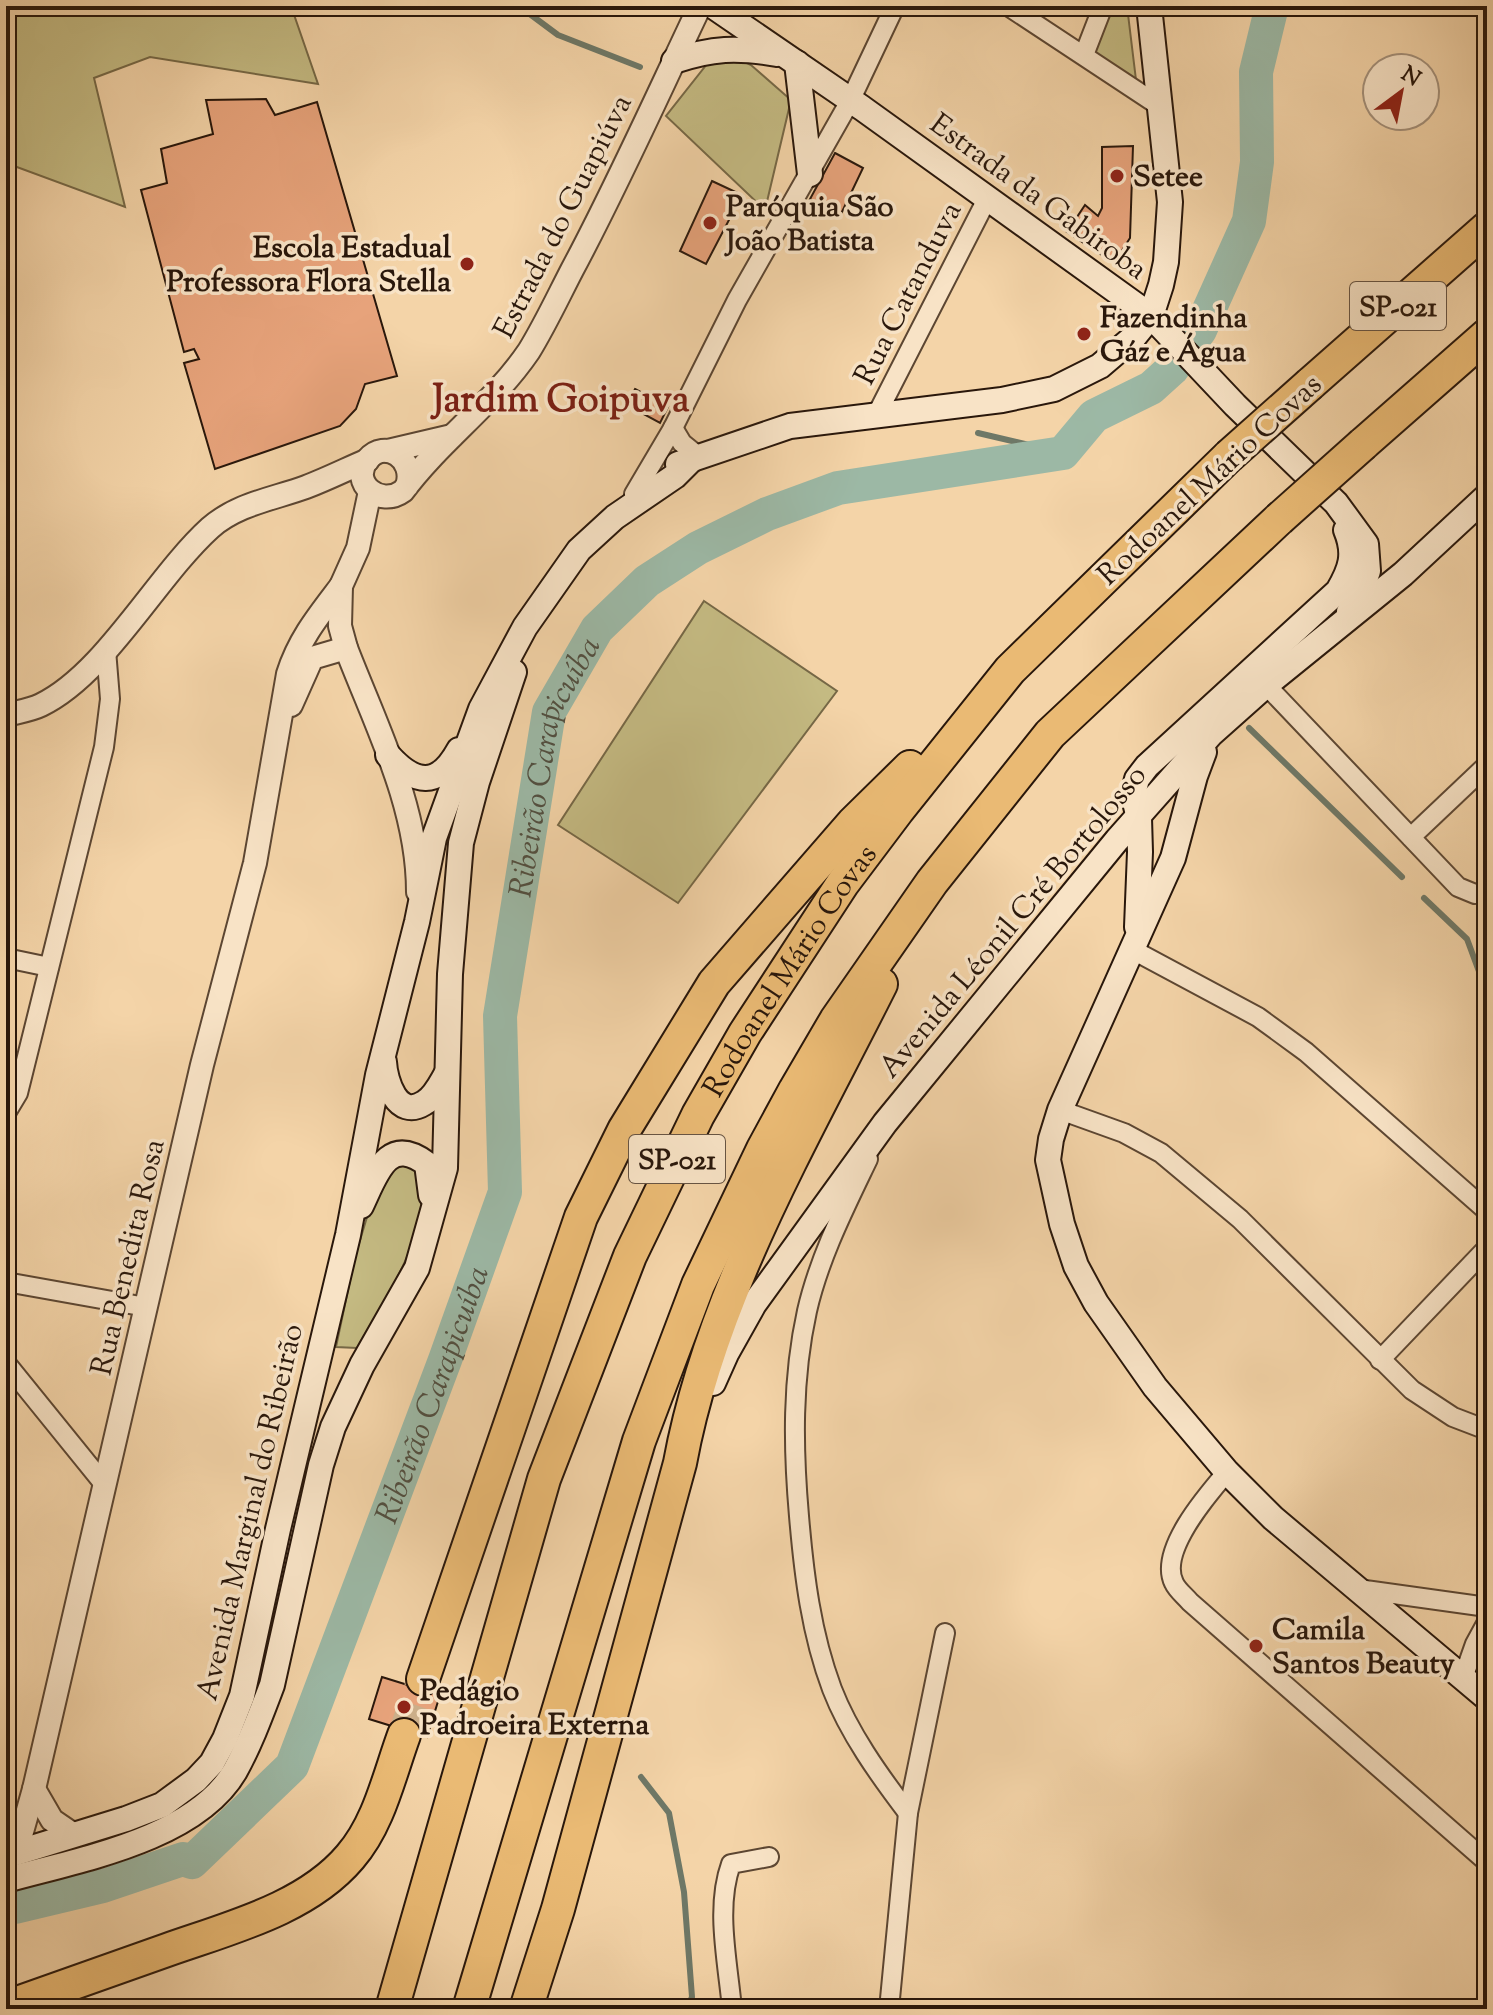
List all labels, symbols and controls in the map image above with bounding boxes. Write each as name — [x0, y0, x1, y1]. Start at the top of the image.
north arrow — [1361, 52, 1441, 132]
text: N — [1394, 59, 1426, 96]
street label: Estrada do Guapiúva — [484, 88, 644, 347]
street label: Estrada da Gabiroba — [920, 104, 1155, 292]
place label: Setee — [1133, 157, 1203, 200]
marker: Setee — [1108, 167, 1126, 185]
place label: Paróquia São João Batista — [724, 187, 894, 264]
street label: Rua Catanduva — [845, 195, 974, 393]
marker: Paróquia São João Batista — [701, 214, 719, 232]
place label: Escola Estadual Professora Flora Stella — [167, 228, 452, 305]
marker: Escola Estadual Professora Flora Stella — [458, 255, 476, 273]
road number: SP-021 — [1350, 282, 1446, 330]
place label: Fazendinha Gáz e Água — [1100, 298, 1248, 375]
marker: Fazendinha Gáz e Água — [1075, 325, 1093, 343]
street label: Rodoanel Mário Covas — [1089, 365, 1333, 597]
district label: Jardim Goipuva — [430, 375, 690, 429]
water label: Ribeirão Carapicuíba — [499, 629, 614, 901]
street label: Avenida Léonil Cré Bortolosso — [870, 757, 1158, 1089]
street label: Rodoanel Mário Covas — [694, 836, 889, 1106]
street label: Rua Benedita Rosa — [81, 1135, 178, 1380]
road number: SP-021 — [629, 1135, 725, 1183]
water label: Ribeirão Carapicuíba — [365, 1260, 503, 1531]
street label: Avenida Marginal do Ribeirão — [187, 1320, 316, 1705]
place label: Camila Santos Beauty — [1272, 1610, 1455, 1687]
marker: Camila Santos Beauty — [1247, 1637, 1265, 1655]
place label: Pedágio Padroeira Externa — [420, 1671, 650, 1748]
marker: Pedágio Padroeira Externa — [395, 1698, 413, 1716]

